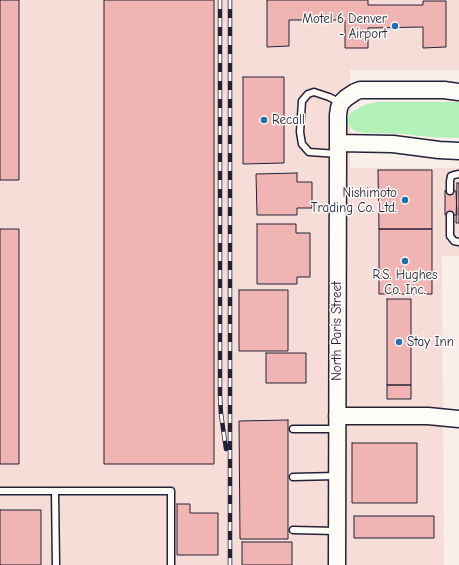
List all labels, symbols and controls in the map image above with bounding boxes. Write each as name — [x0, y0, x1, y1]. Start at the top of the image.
place label: Motel 6 Denver - Airport — [302, 11, 387, 42]
marker: Motel 6 Denver - Airport — [390, 21, 400, 31]
place label: Recall — [272, 112, 305, 128]
marker: Recall — [259, 115, 269, 125]
place label: Nishimoto Trading Co. Ltd. — [311, 185, 397, 216]
marker: Nishimoto Trading Co. Ltd. — [400, 195, 410, 205]
marker: R.S. Hughes Co. Inc. — [400, 256, 410, 266]
place label: R.S. Hughes Co. Inc. — [372, 267, 438, 298]
street label: North Paris Street — [329, 281, 345, 381]
place label: Stay Inn — [407, 334, 454, 350]
marker: Stay Inn — [394, 337, 404, 347]

